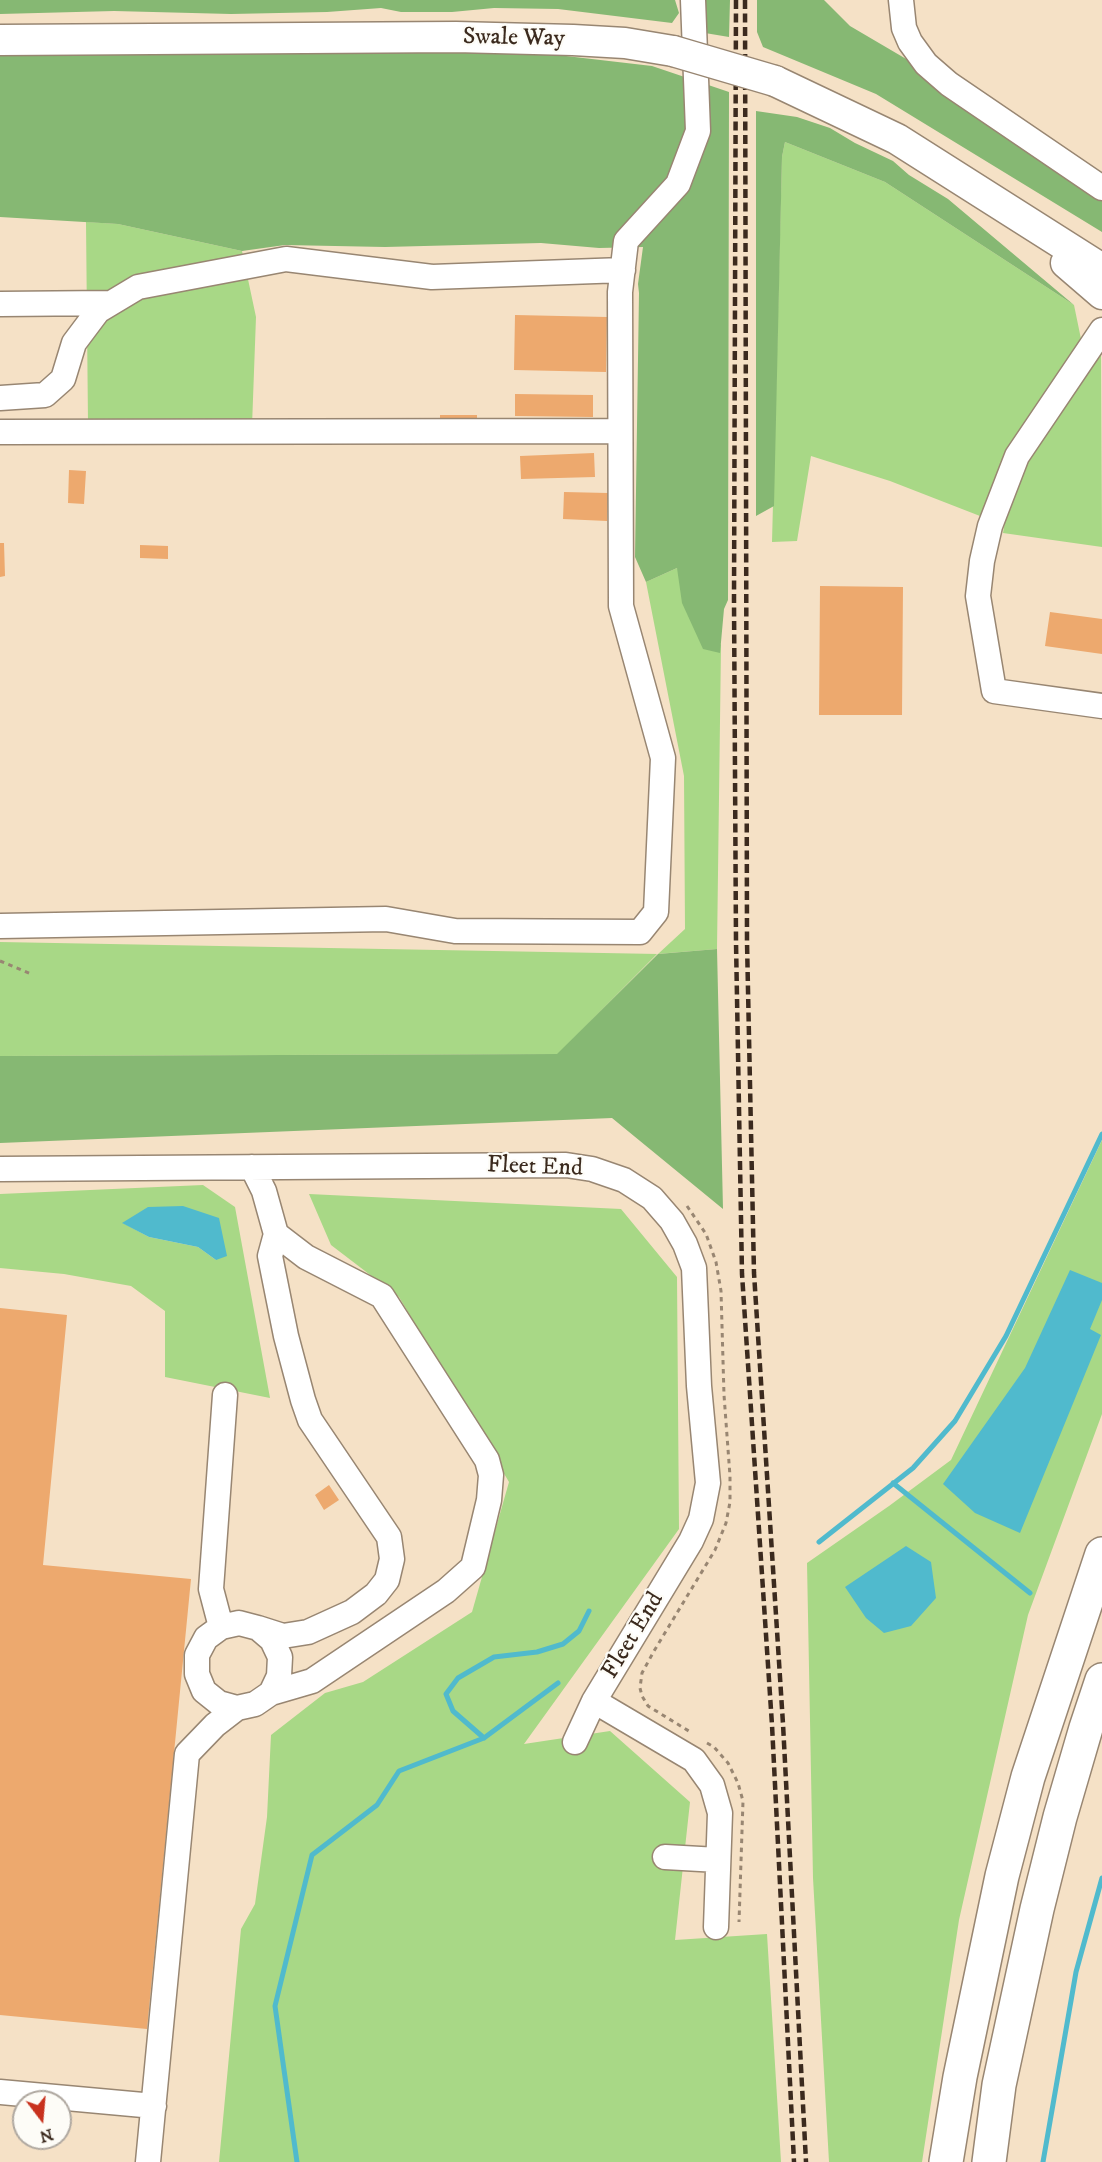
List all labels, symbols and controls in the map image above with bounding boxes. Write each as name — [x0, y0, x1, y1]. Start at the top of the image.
street label: Swale Way — [463, 24, 565, 54]
street label: Fleet End — [487, 1152, 583, 1184]
street label: Fleet End — [597, 1587, 671, 1685]
north arrow — [12, 2090, 72, 2150]
text: N — [37, 2124, 55, 2147]

